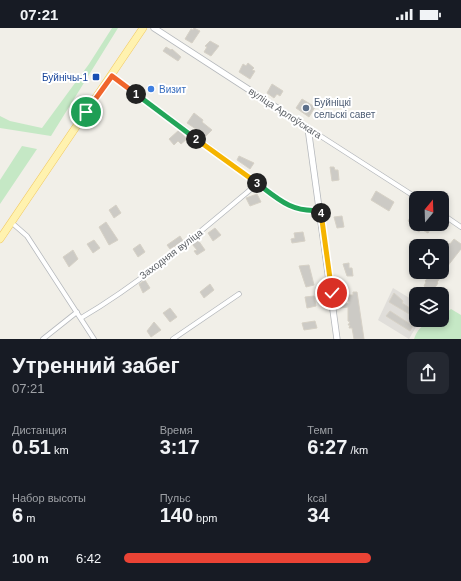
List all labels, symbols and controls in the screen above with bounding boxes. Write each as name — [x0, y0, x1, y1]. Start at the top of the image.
text: 07:21 — [20, 6, 58, 23]
place label: Буйнічы-1 — [42, 72, 88, 83]
marker: Буйнічы-1 — [91, 72, 101, 82]
pin: 1 — [126, 84, 146, 104]
marker: Визит — [146, 84, 156, 94]
place label: Визит — [159, 84, 186, 95]
street label: вуліца Арлоўскага — [247, 85, 324, 141]
text: 1 — [133, 88, 139, 100]
pin — [69, 95, 103, 129]
place label: Буйніцкі сельскі савет — [314, 97, 376, 120]
icon: arrive — [75, 101, 97, 123]
marker: Буйніцкі сельскі савет — [301, 103, 311, 113]
pin: 2 — [186, 129, 206, 149]
text: 2 — [193, 133, 199, 145]
pin: 3 — [247, 173, 267, 193]
text: 3 — [254, 177, 260, 189]
north arrow — [409, 191, 449, 231]
map controls — [409, 191, 449, 327]
pin: 4 — [311, 203, 331, 223]
text: 4 — [318, 207, 324, 219]
street label: Заходняя вуліца — [137, 226, 205, 281]
button: locate — [409, 239, 449, 279]
pin — [315, 276, 349, 310]
icon: check — [321, 282, 343, 304]
button: layers — [409, 287, 449, 327]
button: share — [407, 352, 449, 394]
text: Утренний забег — [12, 353, 180, 378]
text: 07:21 — [12, 381, 45, 396]
text: Дистанция — [12, 424, 67, 436]
text: Время — [160, 424, 193, 436]
text: Темп — [307, 424, 333, 436]
text: 0.51 — [12, 436, 51, 458]
text: 3:17 — [160, 436, 200, 458]
text: 6:27 — [307, 436, 347, 458]
text: km — [51, 444, 69, 456]
text: /km — [347, 444, 368, 456]
text: Набор высоты — [12, 492, 86, 504]
text: Пульс — [160, 492, 190, 504]
text: kcal — [307, 492, 327, 504]
text: 6 — [12, 504, 23, 526]
text: 140 — [160, 504, 193, 526]
text: 34 — [307, 504, 330, 526]
text: m — [23, 512, 35, 524]
text: bpm — [193, 512, 218, 524]
text: 100 m — [12, 551, 49, 566]
text: 6:42 — [76, 551, 101, 566]

